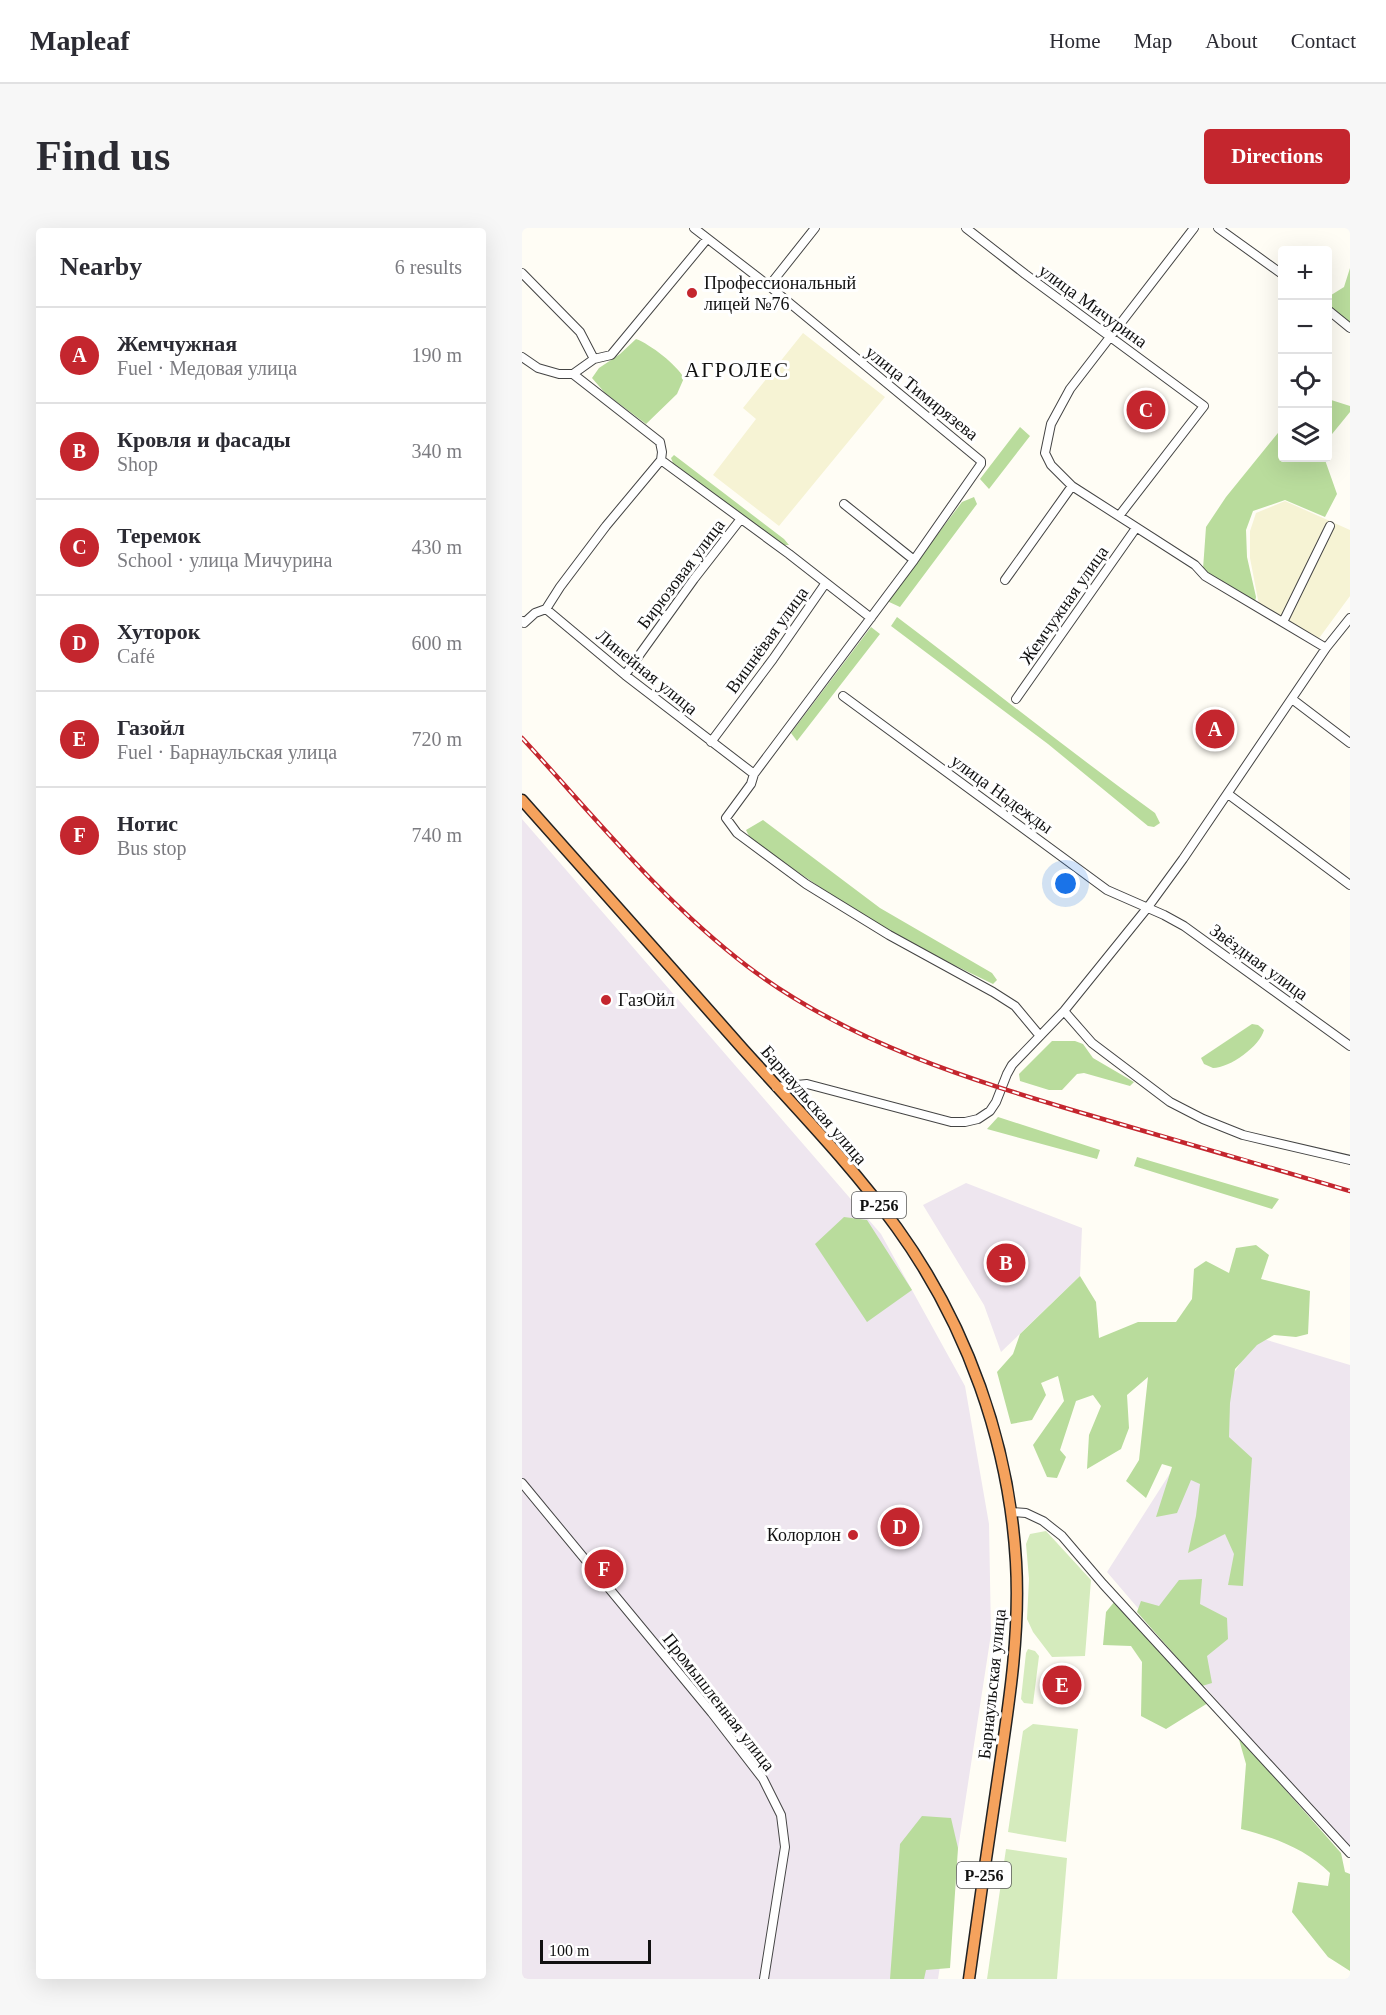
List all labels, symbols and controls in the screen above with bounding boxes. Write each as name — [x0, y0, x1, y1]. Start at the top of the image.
text: Mapleaf — [30, 25, 130, 56]
text: Home — [1049, 29, 1101, 53]
text: Map — [1134, 29, 1172, 53]
text: About — [1205, 29, 1258, 53]
text: Contact — [1291, 29, 1356, 53]
button: Directions — [1204, 129, 1350, 184]
text: Find us — [36, 133, 170, 179]
map controls — [1278, 246, 1332, 462]
button: + — [1278, 246, 1332, 300]
text: Nearby — [60, 252, 142, 281]
text: 6 results — [395, 256, 462, 278]
street label: улица Мичурина — [1035, 260, 1151, 352]
place label: Профессиональный лицей №76 — [704, 273, 856, 314]
marker: Профессиональный лицей №76 — [685, 286, 699, 300]
button: − — [1278, 300, 1332, 354]
text: Жемчужная — [117, 331, 237, 356]
street label: улица Тимирязева — [862, 342, 982, 444]
text: A — [72, 344, 87, 366]
text: 190 m — [411, 344, 462, 366]
button: locate — [1278, 354, 1332, 408]
text: Fuel · Медовая улица — [117, 357, 297, 379]
district label: АГРОЛЕС — [685, 358, 789, 382]
pin: C — [1126, 388, 1166, 432]
button: layers — [1278, 408, 1332, 462]
text: Кровля и фасады — [117, 427, 291, 452]
text: B — [73, 440, 86, 462]
text: 340 m — [411, 440, 462, 462]
text: Shop — [117, 453, 158, 475]
street label: Бирюзовая улица — [633, 515, 729, 633]
text: Теремок — [117, 523, 201, 548]
text: C — [72, 536, 87, 558]
text: 430 m — [411, 536, 462, 558]
street label: Жемчужная улица — [1016, 542, 1112, 668]
text: School · улица Мичурина — [117, 549, 332, 571]
street label: Вишнёвая улица — [722, 583, 812, 697]
text: Хуторок — [117, 619, 200, 644]
street label: Линейная улица — [593, 625, 701, 719]
text: D — [72, 632, 87, 654]
text: 600 m — [411, 632, 462, 654]
text: Café — [117, 645, 155, 667]
pin: A — [1196, 706, 1234, 752]
text: Газойл — [117, 715, 185, 740]
text: E — [73, 728, 86, 750]
text: 720 m — [411, 728, 462, 750]
text: Fuel · Барнаульская улица — [117, 741, 337, 763]
street label: улица Надежды — [947, 750, 1057, 838]
text: Нотис — [117, 811, 178, 836]
text: F — [73, 824, 86, 846]
text: 740 m — [411, 824, 462, 846]
text: Bus stop — [117, 837, 186, 859]
your location — [1051, 869, 1080, 898]
street label: Звёздная улица — [1206, 920, 1312, 1004]
place label: ГазОйл — [618, 990, 675, 1010]
marker: ГазОйл — [599, 993, 613, 1007]
street label: Барнаульская улица — [757, 1041, 871, 1169]
road number: Р-256 — [852, 1192, 906, 1218]
pin: B — [986, 1240, 1026, 1286]
pin: D — [880, 1504, 920, 1550]
place label: Колорлон — [767, 1525, 841, 1545]
marker: Колорлон — [846, 1528, 860, 1542]
pin: F — [584, 1546, 623, 1592]
street label: Барнаульская улица — [974, 1608, 1010, 1760]
street label: Промышленная улица — [659, 1629, 779, 1775]
pin: E — [1042, 1662, 1082, 1708]
road number: Р-256 — [957, 1862, 1011, 1888]
scale bar — [540, 1937, 651, 1964]
text: 100 m — [549, 1942, 589, 1959]

